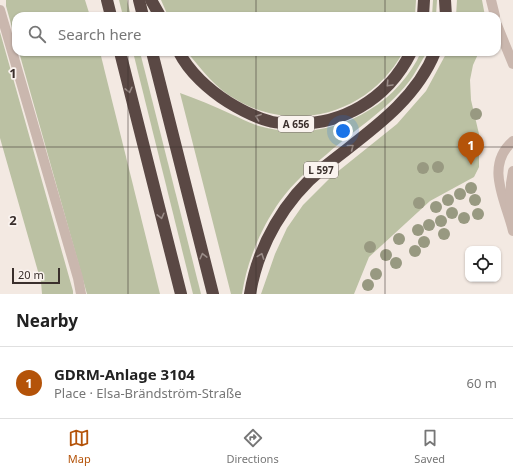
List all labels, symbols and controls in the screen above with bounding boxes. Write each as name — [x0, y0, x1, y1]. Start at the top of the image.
search box — [12, 12, 501, 56]
icon: search — [26, 23, 48, 45]
text: Search here — [58, 24, 141, 44]
text: 1 — [9, 64, 17, 82]
one-way arrow — [387, 79, 394, 87]
one-way arrow — [125, 87, 133, 93]
one-way arrow — [254, 114, 261, 122]
road number: A 656 — [278, 116, 314, 132]
your location — [333, 121, 353, 141]
pin: 1 — [458, 132, 484, 165]
one-way arrow — [346, 145, 353, 152]
road number: L 597 — [304, 162, 338, 178]
text: 2 — [9, 211, 17, 229]
one-way arrow — [156, 212, 165, 219]
map controls — [465, 246, 501, 282]
button: locate — [465, 246, 501, 282]
one-way arrow — [200, 253, 208, 259]
one-way arrow — [256, 253, 264, 260]
scale bar — [12, 266, 60, 285]
text: 20 m — [18, 267, 44, 282]
text: Nearby — [16, 309, 78, 332]
text: GDRM-Anlage 3104 — [54, 364, 195, 384]
text: 1 — [25, 374, 33, 392]
text: 60 m — [467, 374, 497, 392]
text: Place · Elsa-Brändström-Straße — [54, 384, 242, 402]
tab: Map — [68, 427, 91, 466]
tab: Directions — [226, 427, 279, 466]
tab: Saved — [414, 427, 445, 466]

